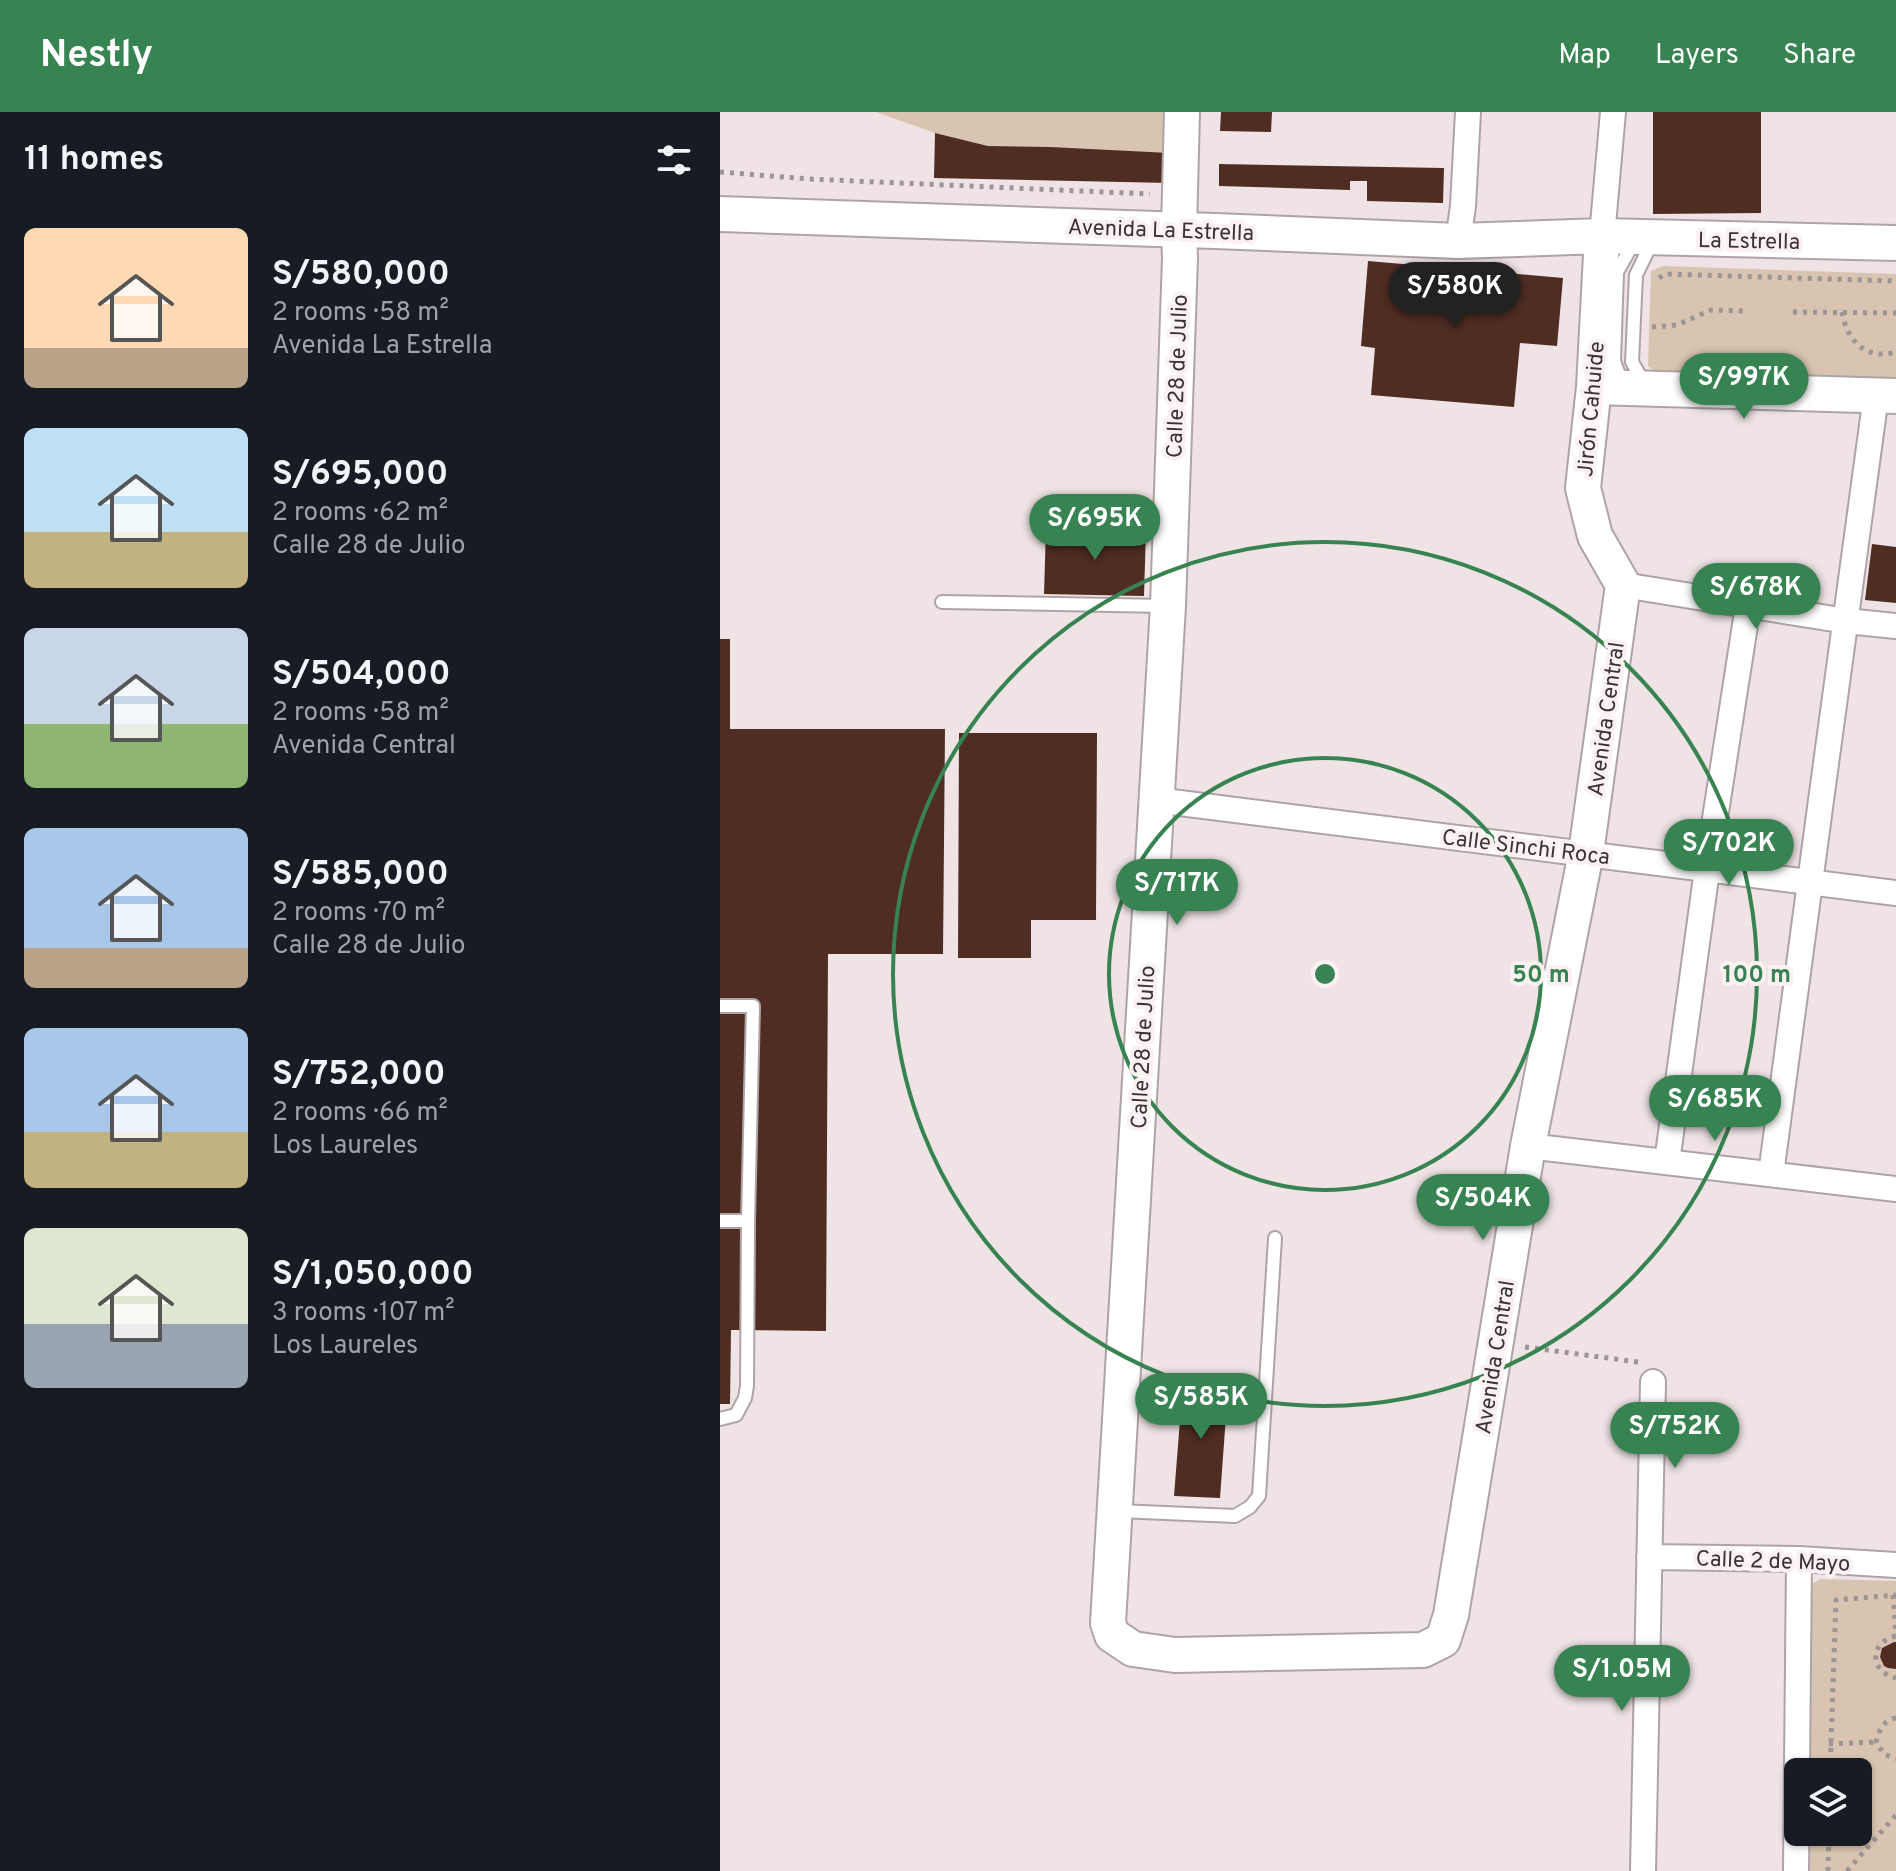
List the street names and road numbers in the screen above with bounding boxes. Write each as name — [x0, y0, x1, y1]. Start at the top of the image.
street label: Avenida La Estrella — [1067, 215, 1255, 248]
street label: La Estrella — [1698, 228, 1800, 257]
street label: Calle 28 de Julio — [1162, 294, 1195, 458]
street label: Jirón Cahuide — [1573, 340, 1612, 478]
street label: Avenida Central — [1583, 640, 1632, 798]
street label: Calle Sinchi Roca — [1440, 825, 1611, 872]
street label: Calle 28 de Julio — [1127, 965, 1162, 1130]
street label: Avenida Central — [1471, 1278, 1522, 1436]
street label: Calle 2 de Mayo — [1695, 1546, 1851, 1579]

